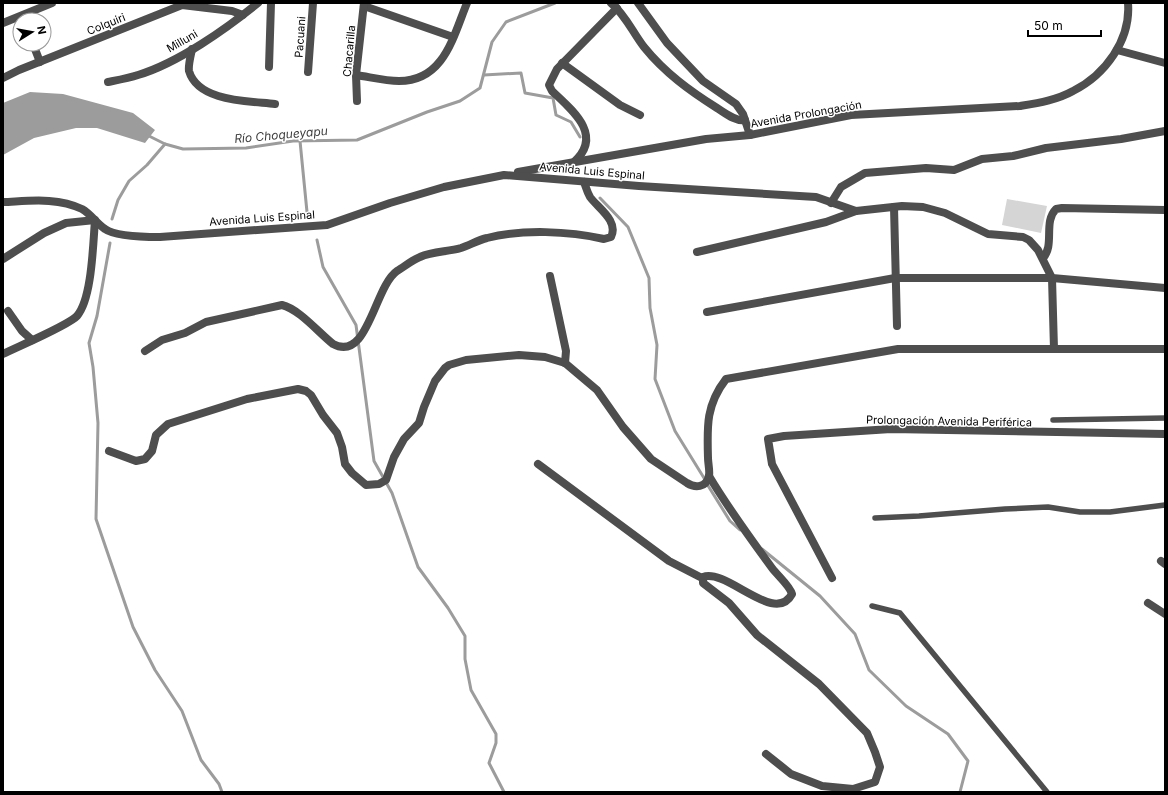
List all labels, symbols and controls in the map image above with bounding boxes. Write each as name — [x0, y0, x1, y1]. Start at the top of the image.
street label: Colquiri — [85, 10, 127, 38]
north arrow — [12, 12, 52, 52]
scale bar — [1028, 12, 1101, 38]
street label: Pacuani — [292, 16, 308, 58]
text: 50 m — [1034, 18, 1063, 33]
text: N — [34, 25, 49, 36]
street label: Chacarilla — [340, 25, 358, 77]
street label: Milluni — [164, 27, 200, 55]
street label: Avenida Prolongación — [749, 97, 863, 131]
water label: Río Choqueyapu — [234, 123, 328, 146]
street label: Avenida Luis Espinal — [539, 159, 645, 183]
street label: Avenida Luis Espinal — [209, 207, 315, 229]
street label: Prolongación Avenida Periférica — [866, 413, 1032, 429]

